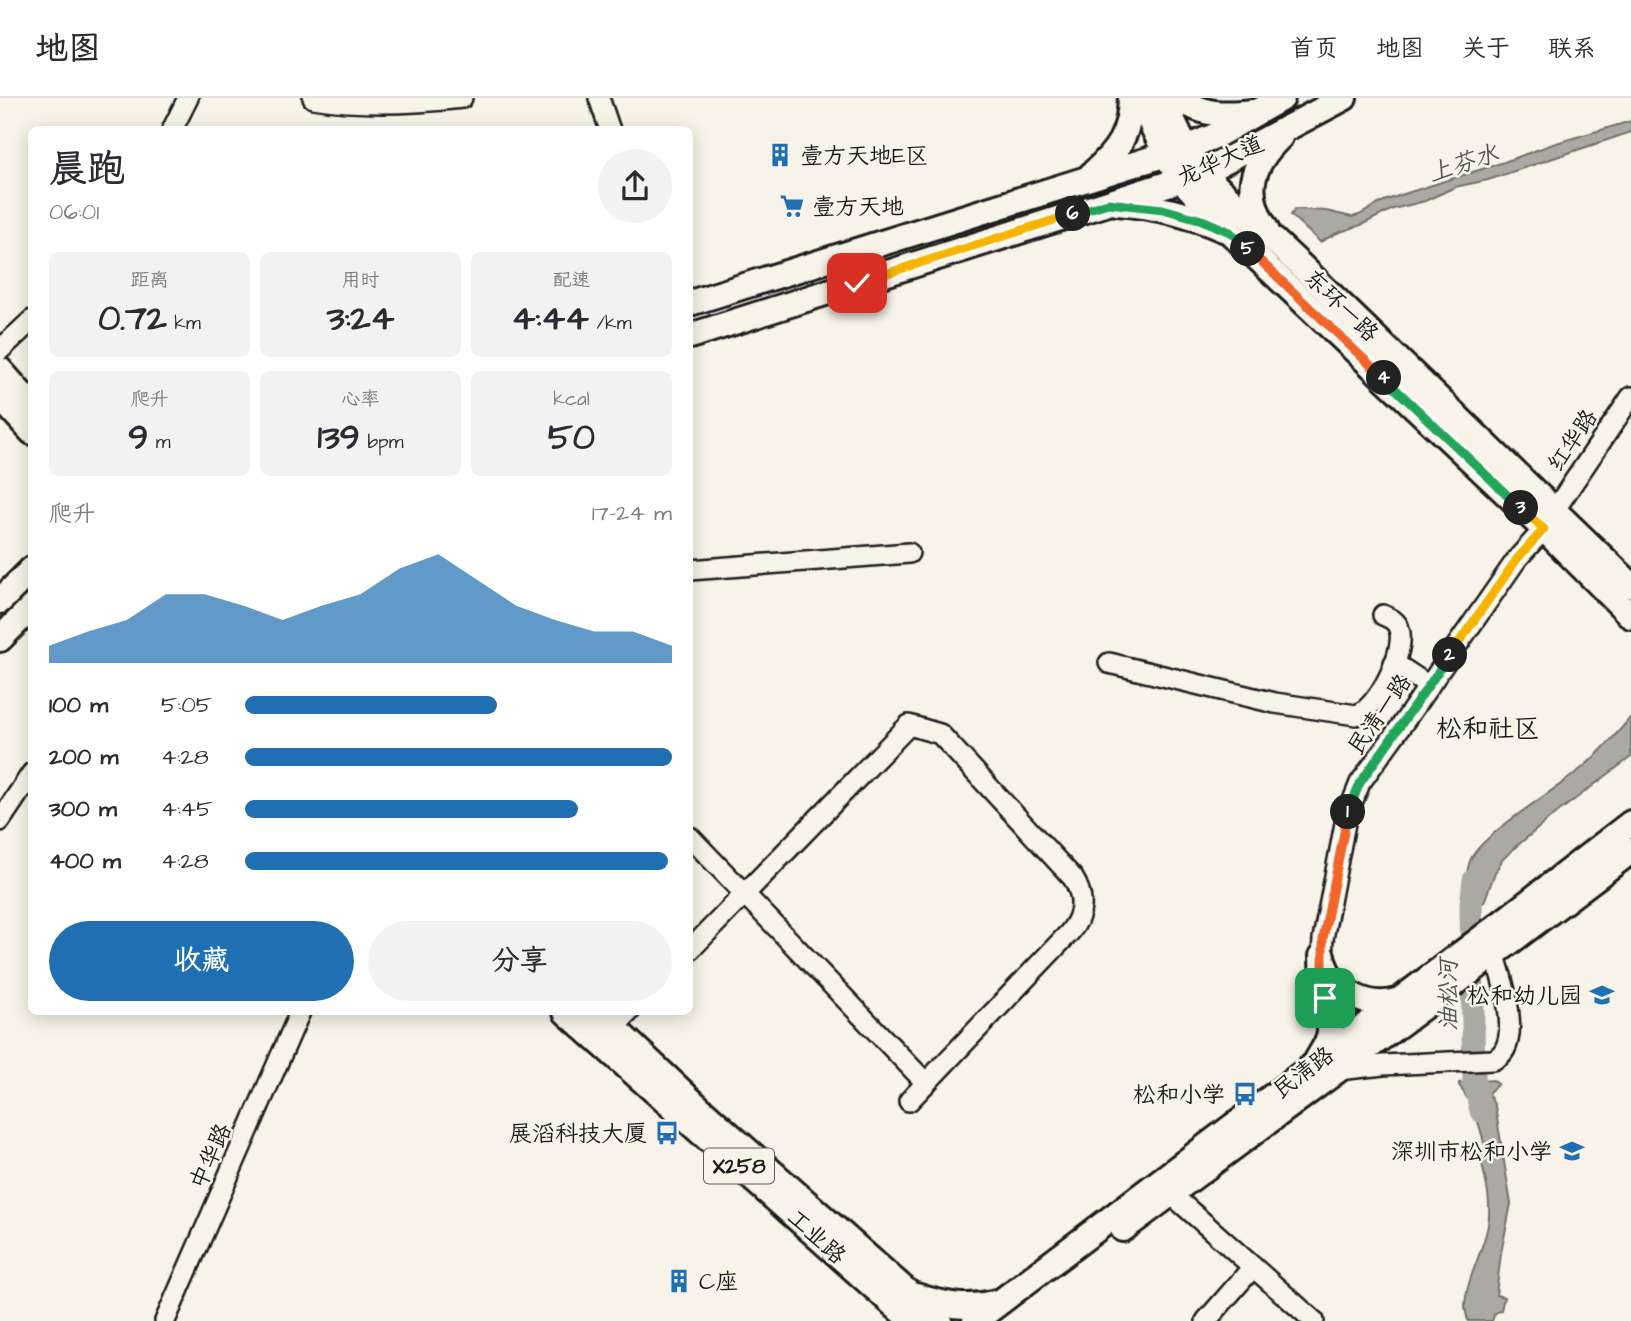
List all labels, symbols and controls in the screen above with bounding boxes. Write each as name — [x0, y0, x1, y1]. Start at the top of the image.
text: 地图 — [35, 26, 101, 72]
text: 首页 — [1290, 32, 1338, 66]
text: 地图 — [1376, 32, 1424, 66]
text: 关于 — [1462, 32, 1510, 66]
text: 联系 — [1548, 32, 1596, 66]
street label: 龙华大道 — [1172, 128, 1269, 194]
water label: 上芬水 — [1424, 136, 1504, 191]
place label: 壹方天地E区 — [800, 140, 929, 172]
building icon: 壹方天地E区 — [766, 141, 794, 169]
text: 晨跑 — [49, 144, 125, 196]
button: share — [598, 149, 672, 223]
place label: 壹方天地 — [812, 191, 904, 223]
supermarket icon: 壹方天地 — [778, 192, 806, 220]
text: 06:01 — [49, 196, 99, 228]
pin: 6 — [1056, 197, 1090, 232]
text: 6 — [1067, 200, 1078, 227]
pin: 5 — [1230, 232, 1266, 266]
text: 5 — [1241, 235, 1254, 262]
pin — [827, 253, 887, 313]
street label: 东环一路 — [1297, 262, 1386, 349]
icon: check — [838, 264, 876, 302]
text: 距离 — [130, 267, 169, 294]
text: 用时 — [341, 267, 380, 294]
text: 配速 — [552, 267, 591, 294]
text: 0.72 — [98, 294, 167, 343]
text: 3:24 — [327, 294, 394, 343]
text: 4:44 — [511, 294, 589, 343]
text: km — [167, 310, 201, 337]
text: /km — [589, 310, 632, 337]
pin: 4 — [1366, 360, 1402, 396]
text: 4 — [1377, 364, 1390, 391]
text: 爬升 — [130, 386, 169, 413]
text: 心率 — [341, 386, 380, 413]
text: kcal — [553, 386, 590, 413]
street label: 红华路 — [1540, 403, 1605, 478]
text: 9 — [128, 413, 148, 462]
text: 139 — [318, 413, 360, 462]
text: 50 — [548, 413, 595, 462]
text: m — [148, 429, 171, 456]
text: bpm — [360, 429, 403, 456]
pin: 3 — [1504, 490, 1538, 526]
text: 3 — [1516, 494, 1525, 521]
text: 17–24 m — [592, 497, 672, 529]
text: 爬升 — [49, 498, 95, 530]
pin: 2 — [1432, 638, 1468, 672]
text: 2 — [1444, 641, 1455, 668]
street label: 民清一路 — [1340, 668, 1419, 761]
text: 100 m — [49, 689, 108, 721]
text: 5:05 — [161, 689, 212, 721]
district label: 松和社区 — [1436, 711, 1540, 747]
text: 200 m — [49, 741, 118, 773]
text: 4:28 — [161, 741, 209, 773]
text: 300 m — [49, 793, 117, 825]
text: 4:45 — [161, 793, 212, 825]
pin: 1 — [1330, 794, 1366, 830]
text: 1 — [1346, 798, 1349, 825]
text: 400 m — [49, 845, 121, 877]
text: 4:28 — [161, 845, 209, 877]
button: 收藏 — [49, 921, 354, 1001]
button: 分享 — [368, 921, 672, 1001]
water label: 油松河 — [1432, 955, 1466, 1031]
pin — [1295, 968, 1355, 1028]
icon: arrive — [1306, 979, 1344, 1017]
place label: 松和幼儿园 — [1467, 980, 1582, 1012]
school or university icon: 松和幼儿园 — [1588, 981, 1616, 1009]
street label: 民清路 — [1266, 1039, 1341, 1106]
place label: 松和小学 — [1133, 1079, 1225, 1111]
bus stop icon: 松和小学 — [1231, 1080, 1259, 1108]
street label: 中华路 — [182, 1118, 240, 1194]
place label: 展滔科技大厦 — [509, 1118, 647, 1150]
bus stop icon: 展滔科技大厦 — [653, 1119, 681, 1147]
place label: 深圳市松和小学 — [1391, 1136, 1552, 1168]
school or university icon: 深圳市松和小学 — [1558, 1137, 1586, 1165]
road number: X258 — [704, 1148, 774, 1184]
street label: 工业路 — [780, 1202, 853, 1272]
place label: C座 — [699, 1266, 738, 1298]
building icon: C座 — [665, 1267, 693, 1295]

